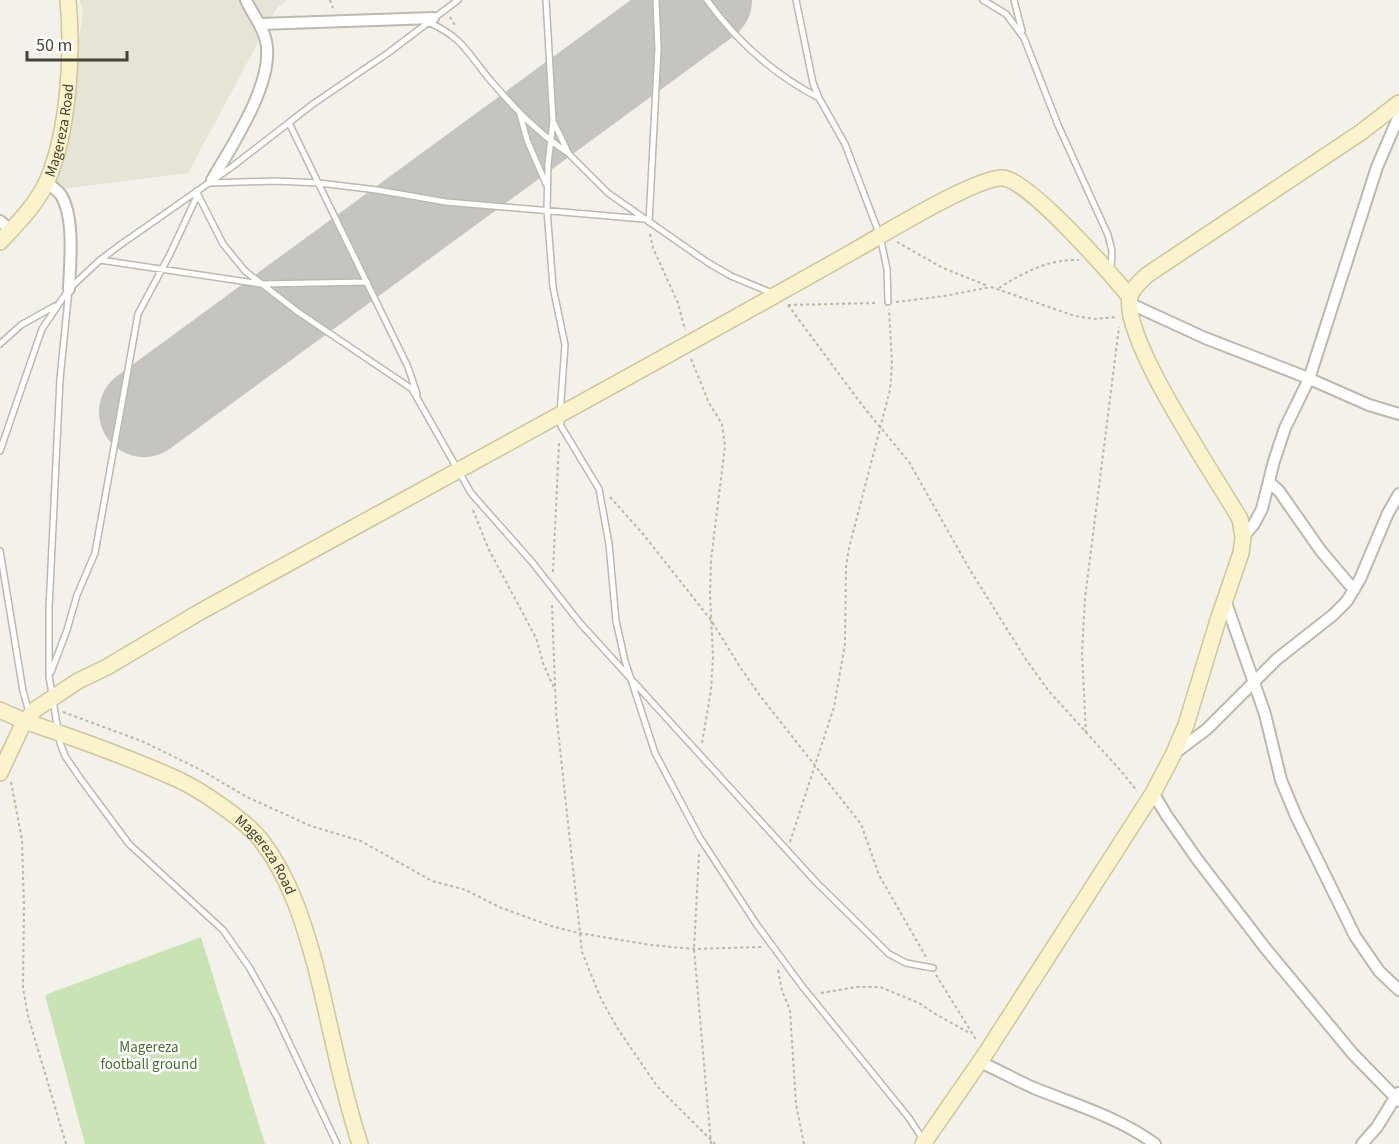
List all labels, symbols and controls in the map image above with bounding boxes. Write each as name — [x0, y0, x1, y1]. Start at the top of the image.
scale bar — [27, 24, 128, 62]
text: 50 m — [36, 33, 72, 58]
street label: Magereza Road — [39, 83, 79, 180]
street label: Magereza Road — [231, 809, 301, 898]
park label: Magereza football ground — [100, 1037, 198, 1075]

